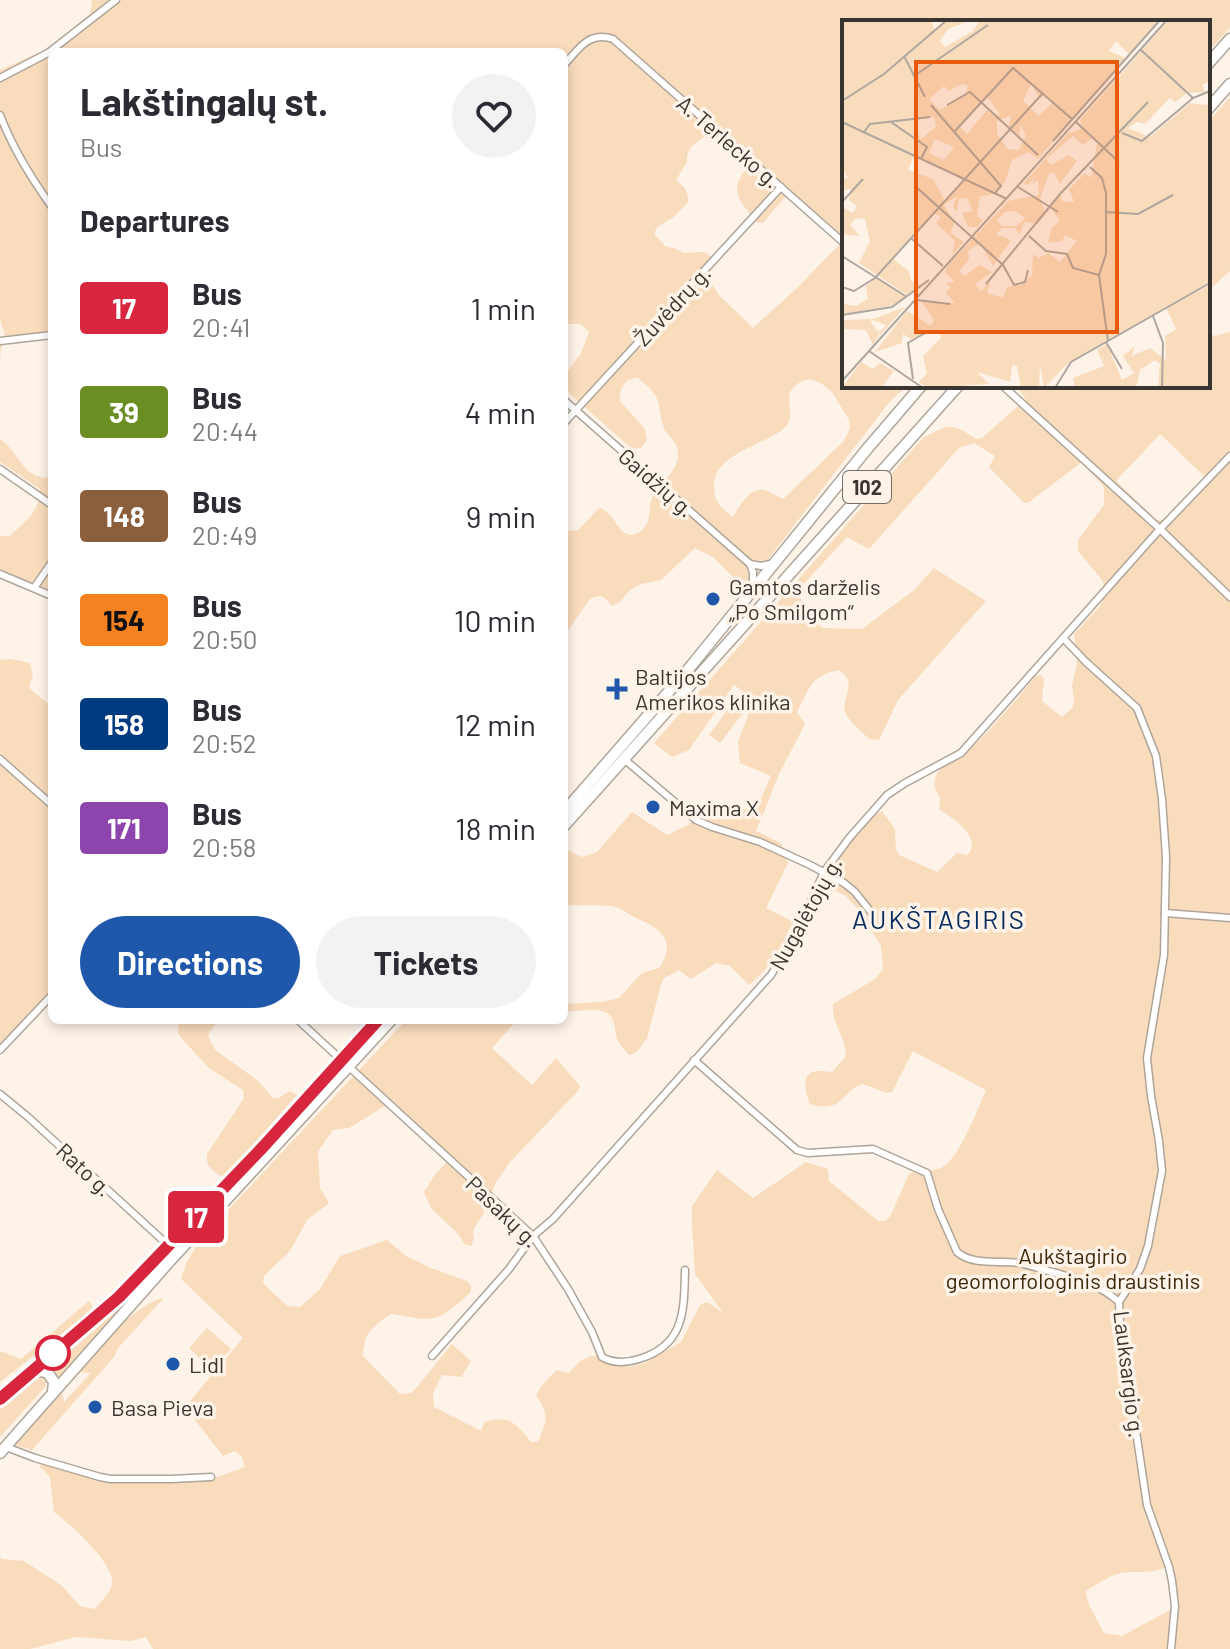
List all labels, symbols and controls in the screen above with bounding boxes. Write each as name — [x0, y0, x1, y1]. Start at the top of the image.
inset map — [842, 20, 1210, 388]
button: heart — [452, 74, 536, 158]
text: Lakštingalų st. — [80, 78, 328, 124]
street label: A. Terlecko g. — [672, 89, 786, 193]
text: Bus — [80, 131, 122, 162]
text: Departures — [80, 202, 230, 238]
street label: Žuvėdrų g. — [628, 260, 716, 350]
text: Bus — [192, 275, 242, 311]
text: 1 min — [471, 290, 536, 326]
text: 17 — [112, 291, 136, 325]
text: 20:41 — [192, 311, 250, 342]
text: Bus — [192, 379, 242, 415]
text: 4 min — [465, 394, 536, 430]
text: 39 — [109, 395, 139, 429]
text: 20:44 — [192, 415, 258, 446]
street label: Gaidžių g. — [614, 442, 700, 522]
road number: 102 — [843, 471, 891, 503]
text: Bus — [192, 483, 242, 519]
text: 9 min — [466, 498, 536, 534]
text: 148 — [103, 499, 145, 533]
text: 20:49 — [192, 519, 257, 550]
place label: Gamtos darželis „Po Smilgom“ — [729, 573, 881, 624]
text: Bus — [192, 587, 242, 623]
marker: Gamtos darželis „Po Smilgom“ — [704, 590, 722, 608]
text: 10 min — [454, 602, 536, 638]
text: 154 — [103, 603, 145, 637]
text: 20:50 — [192, 623, 258, 654]
place label: Baltijos Amerikos klinika — [635, 663, 791, 714]
marker: Baltijos Amerikos klinika — [606, 678, 628, 700]
text: Bus — [192, 691, 242, 727]
text: 12 min — [455, 706, 536, 742]
text: 158 — [104, 707, 144, 741]
text: 20:52 — [192, 727, 257, 758]
place label: Maxima X — [669, 794, 759, 820]
text: Bus — [192, 795, 242, 831]
marker: Maxima X — [644, 798, 662, 816]
text: 18 min — [455, 810, 536, 846]
text: 171 — [107, 811, 141, 845]
text: 20:58 — [192, 831, 256, 862]
street label: Nugalėtojų g. — [763, 852, 847, 974]
district label: AUKŠTAGIRIS — [852, 903, 1026, 934]
button: Directions — [80, 916, 300, 1008]
button: Tickets — [316, 916, 536, 1008]
street label: Rato g. — [52, 1137, 118, 1201]
street label: Pasakų g. — [461, 1170, 545, 1252]
line badge: 17 — [160, 1191, 232, 1243]
text: 17 — [184, 1200, 208, 1234]
park label: Aukštagirio geomorfologinis draustinis — [946, 1242, 1200, 1293]
street label: Lauksargio g. — [1109, 1309, 1151, 1439]
unlabelled marker — [36, 1336, 70, 1370]
place label: Lidl — [189, 1351, 224, 1377]
marker: Lidl — [164, 1355, 182, 1373]
place label: Basa Pieva — [111, 1394, 214, 1420]
marker: Basa Pieva — [86, 1398, 104, 1416]

